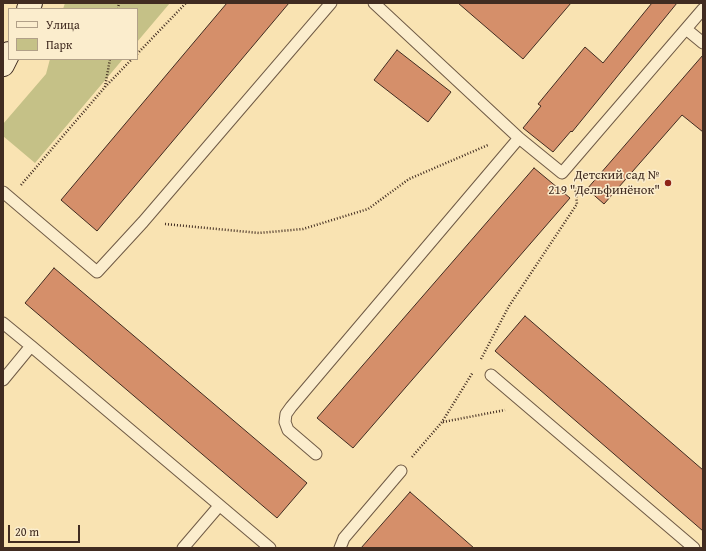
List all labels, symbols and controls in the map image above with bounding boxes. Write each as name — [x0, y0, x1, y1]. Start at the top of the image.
legend — [8, 8, 138, 60]
text: Улица — [46, 16, 80, 33]
text: Парк — [46, 36, 72, 53]
place label: Детский сад № 219 "Дельфинёнок" — [548, 168, 660, 199]
marker: Детский сад № 219 "Дельфинёнок" — [663, 178, 673, 188]
scale bar — [10, 517, 82, 543]
text: 20 m — [15, 523, 39, 540]

